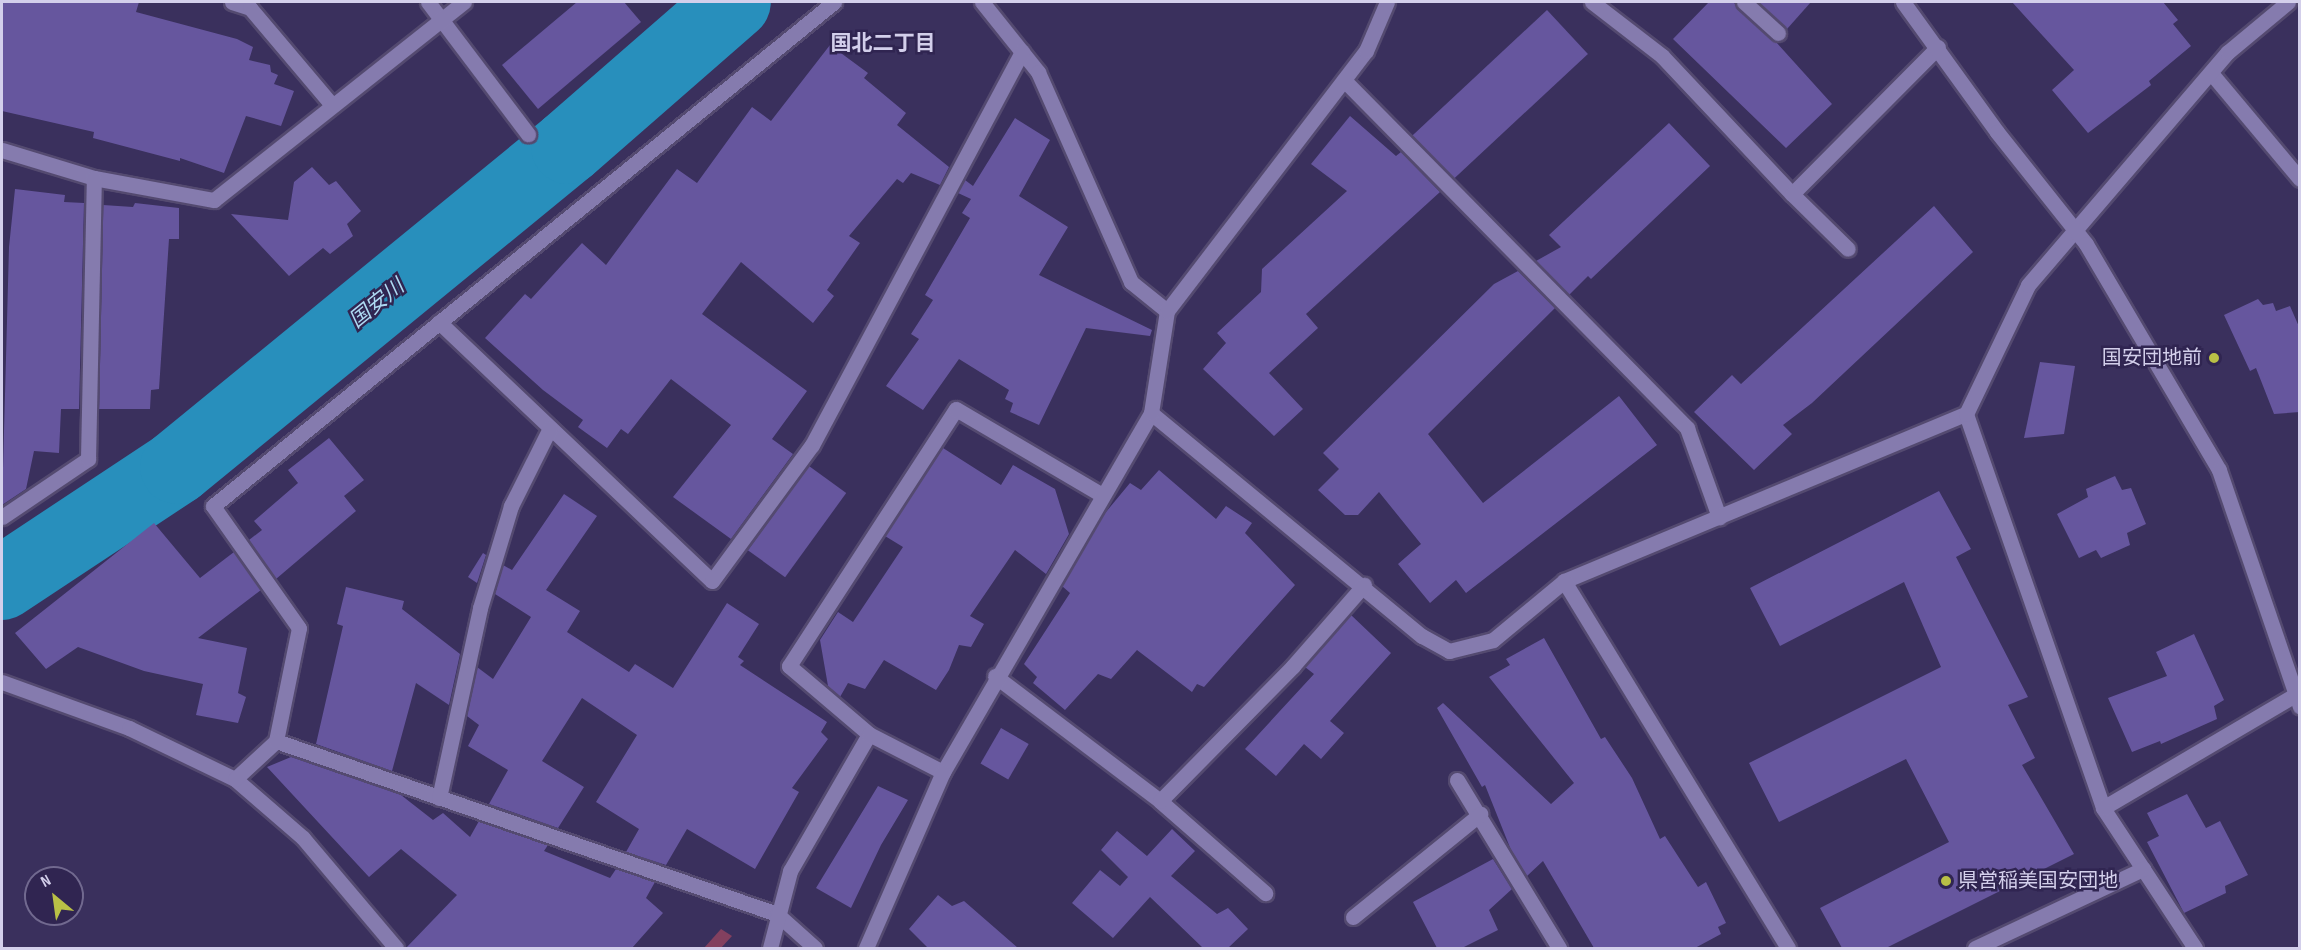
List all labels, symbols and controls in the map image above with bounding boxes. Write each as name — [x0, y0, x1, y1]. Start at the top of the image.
district label: 国北二丁目 — [831, 31, 935, 57]
water label: 国安川 — [345, 274, 409, 334]
place label: 国安団地前 — [2102, 346, 2202, 370]
marker: 国安団地前 — [2207, 351, 2221, 365]
north arrow — [24, 866, 84, 926]
place label: 県営稲美国安団地 — [1958, 869, 2118, 893]
text: N — [38, 871, 54, 892]
marker: 県営稲美国安団地 — [1939, 874, 1953, 888]

